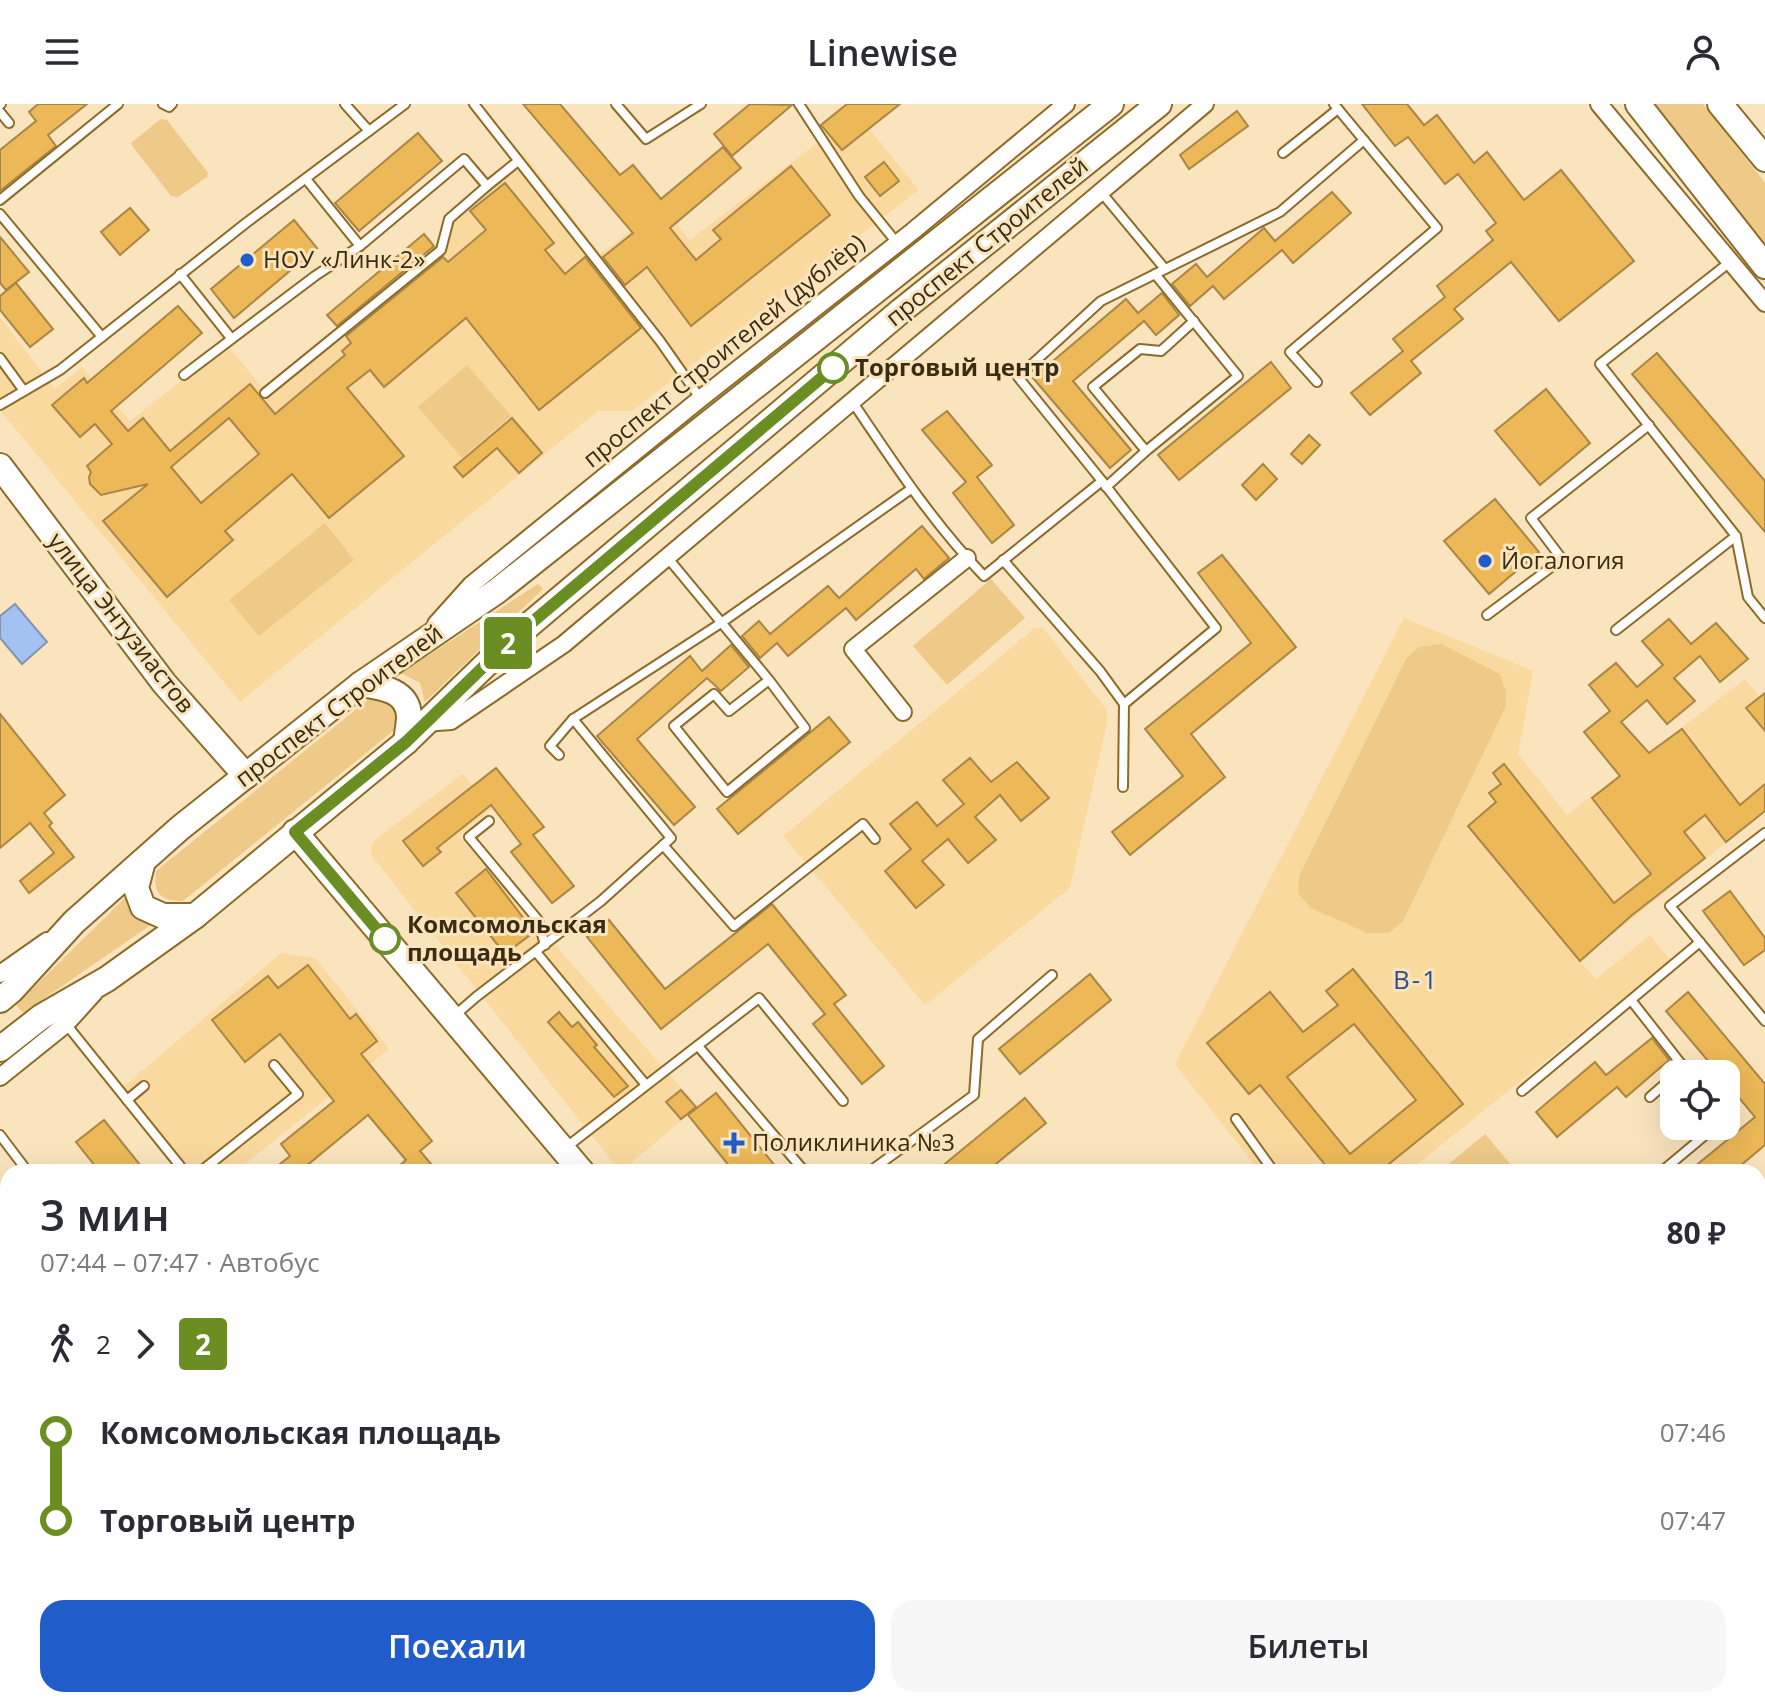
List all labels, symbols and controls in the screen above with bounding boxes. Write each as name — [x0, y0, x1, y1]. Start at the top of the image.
text: Linewise — [807, 28, 958, 77]
icon: menu — [40, 30, 84, 74]
icon: person — [1681, 30, 1725, 74]
street label: проспект Строителей — [878, 149, 1094, 333]
street label: проспект Строителей (дублёр) — [575, 226, 871, 474]
place label: НОУ «Линк-2» — [263, 242, 425, 275]
marker: НОУ «Линк-2» — [238, 251, 256, 269]
place label: Торговый центр — [855, 350, 1059, 383]
marker: Торговый центр — [818, 353, 848, 383]
street label: улица Энтузиастов — [41, 525, 203, 719]
place label: Йогалогия — [1501, 543, 1624, 576]
marker: Йогалогия — [1476, 552, 1494, 570]
street label: проспект Строителей — [228, 616, 449, 794]
line badge: 2 — [482, 617, 534, 669]
text: 2 — [500, 624, 516, 662]
place label: Комсомольская площадь — [407, 907, 607, 968]
marker: Комсомольская площадь — [370, 924, 400, 954]
district label: В-1 — [1393, 961, 1439, 997]
map controls — [1660, 1060, 1740, 1140]
button: locate — [1660, 1060, 1740, 1140]
place label: Поликлиника №3 — [752, 1125, 955, 1158]
marker: Поликлиника №3 — [723, 1132, 745, 1154]
text: 3 мин — [40, 1184, 170, 1244]
text: 80 ₽ — [1666, 1212, 1726, 1253]
text: 07:44 – 07:47 · Автобус — [40, 1244, 320, 1280]
icon: walk — [40, 1322, 84, 1366]
icon: forward — [123, 1322, 167, 1366]
text: 2 — [195, 1325, 211, 1363]
text: 2 — [96, 1326, 111, 1362]
text: Комсомольская площадь — [100, 1412, 501, 1453]
text: 07:46 — [1660, 1414, 1726, 1450]
text: Торговый центр — [100, 1500, 355, 1541]
text: 07:47 — [1660, 1502, 1726, 1538]
button: Поехали — [40, 1600, 875, 1692]
button: Билеты — [891, 1600, 1726, 1692]

